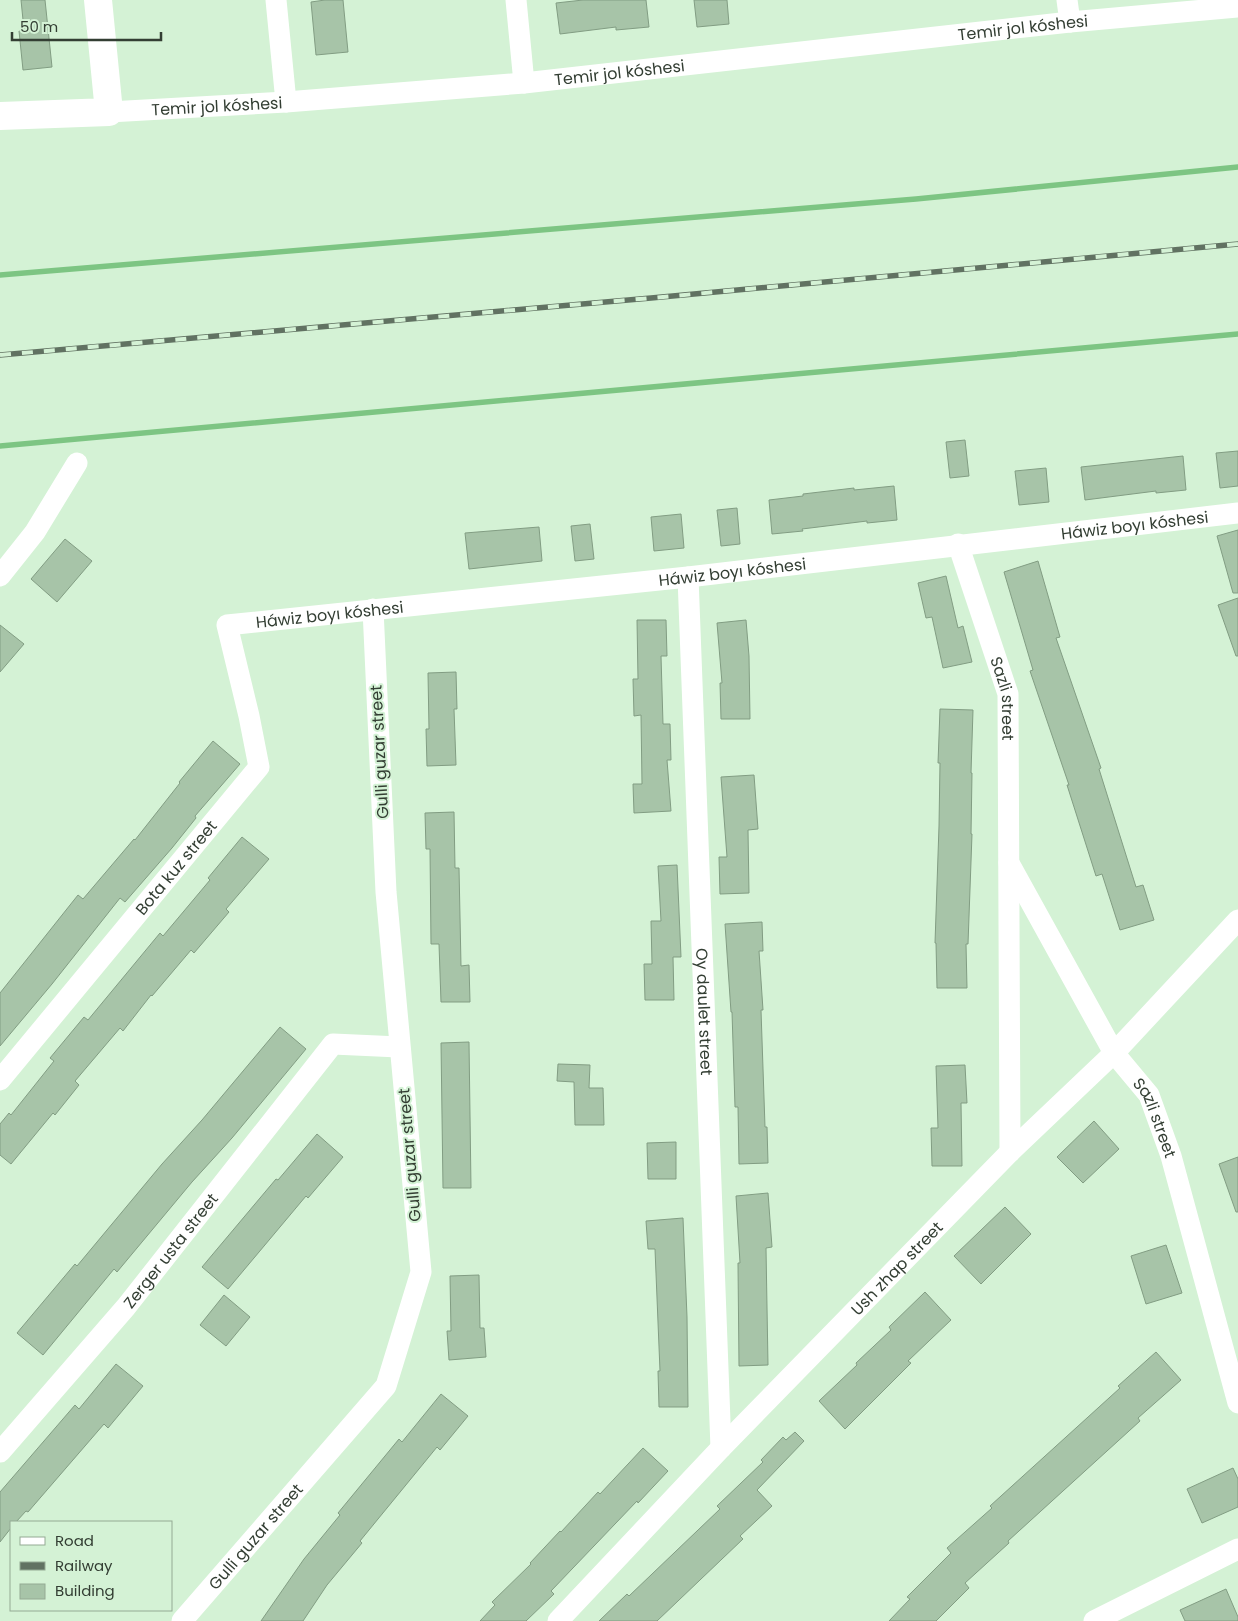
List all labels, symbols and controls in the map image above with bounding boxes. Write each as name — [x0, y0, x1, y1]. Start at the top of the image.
street label: Temir jol kóshesi — [957, 9, 1089, 46]
scale bar — [12, 10, 161, 42]
text: 50 m — [20, 16, 58, 37]
street label: Temir jol kóshesi — [553, 54, 686, 92]
street label: Temir jol kóshesi — [151, 91, 283, 122]
street label: Háwiz boyı kóshesi — [1060, 506, 1210, 546]
street label: Háwiz boyı kóshesi — [658, 552, 807, 592]
street label: Háwiz boyı kóshesi — [255, 596, 405, 634]
street label: Sazli street — [984, 654, 1019, 741]
street label: Gulli guzar street — [365, 684, 394, 819]
street label: Bota kuz street — [130, 815, 223, 920]
street label: Oy daulet street — [690, 948, 718, 1076]
street label: Sazli street — [1127, 1073, 1182, 1161]
street label: Gulli guzar street — [392, 1087, 427, 1223]
street label: Zerger usta street — [118, 1188, 224, 1313]
street label: Ush zhap street — [846, 1216, 948, 1321]
street label: Gulli guzar street — [203, 1478, 309, 1595]
legend — [10, 1521, 172, 1611]
text: Road — [55, 1530, 94, 1551]
text: Railway — [55, 1555, 113, 1576]
text: Building — [55, 1580, 115, 1601]

